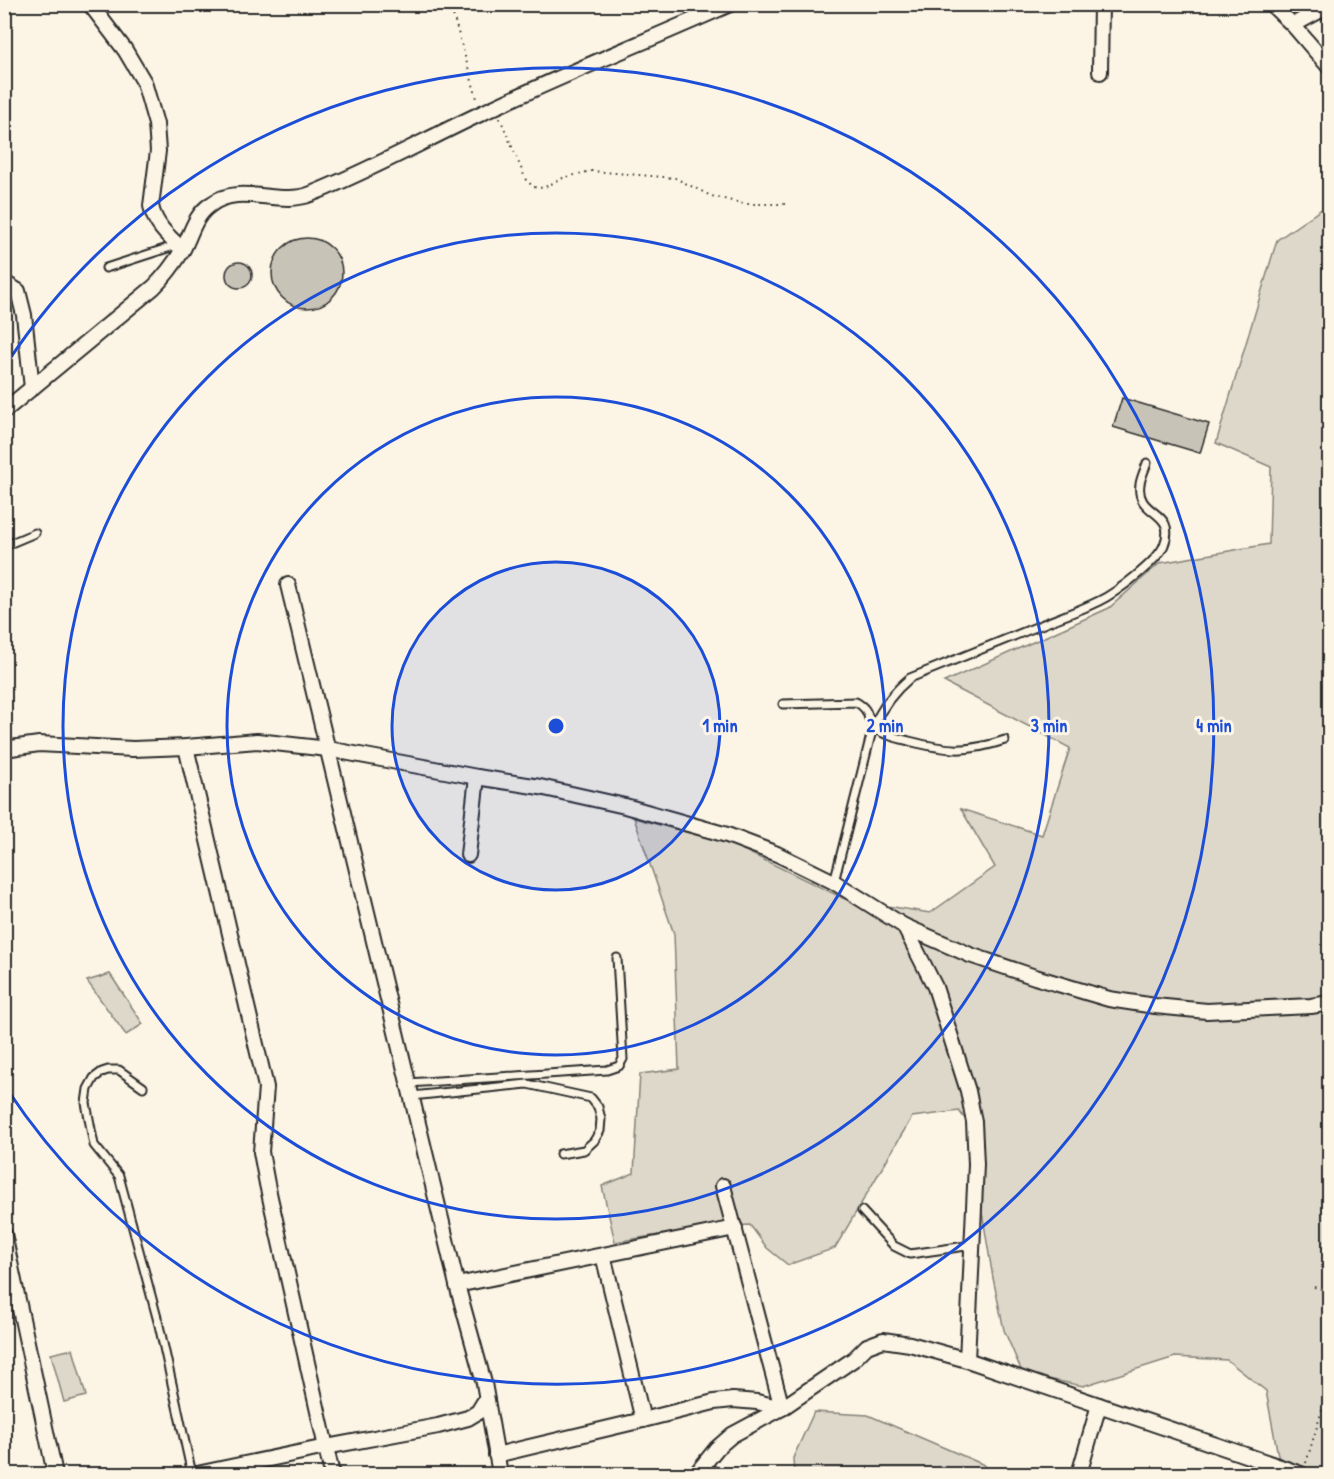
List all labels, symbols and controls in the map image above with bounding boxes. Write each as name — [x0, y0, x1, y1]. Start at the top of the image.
text: 1 min — [702, 713, 738, 738]
text: 2 min — [867, 713, 903, 738]
text: 3 min — [1031, 713, 1067, 738]
text: 4 min — [1196, 713, 1232, 738]
centre of rings — [546, 716, 566, 736]

